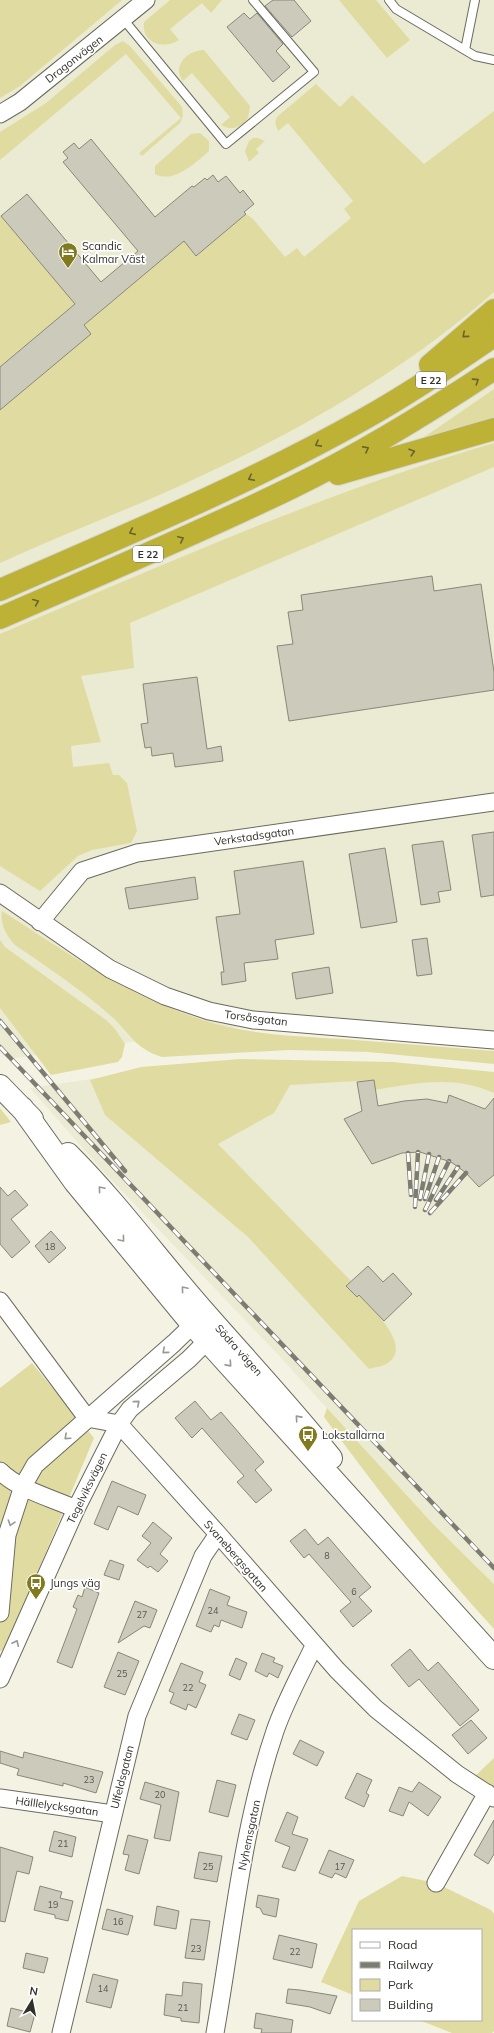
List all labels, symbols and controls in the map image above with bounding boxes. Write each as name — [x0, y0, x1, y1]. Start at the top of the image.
street label: Dragonvägen — [42, 32, 106, 86]
place label: Scandic Kalmar Väst — [82, 239, 145, 266]
hotel icon: Scandic Kalmar Väst — [57, 241, 79, 269]
one-way arrow — [462, 331, 469, 338]
road number: E 22 — [416, 372, 446, 388]
one-way arrow — [472, 378, 479, 385]
one-way arrow — [315, 439, 322, 447]
one-way arrow — [361, 446, 369, 453]
one-way arrow — [409, 448, 416, 457]
one-way arrow — [247, 473, 255, 481]
one-way arrow — [129, 527, 137, 535]
one-way arrow — [176, 536, 184, 544]
road number: E 22 — [133, 546, 163, 562]
one-way arrow — [32, 599, 39, 607]
street label: Verkstadsgatan — [213, 823, 295, 849]
street label: Torsåsgatan — [224, 1007, 288, 1029]
one-way arrow — [98, 1187, 105, 1194]
one-way arrow — [118, 1235, 125, 1242]
house number: 18 — [45, 1241, 55, 1252]
one-way arrow — [182, 1286, 189, 1293]
street label: Södra vägen — [212, 1321, 266, 1379]
one-way arrow — [162, 1347, 169, 1354]
one-way arrow — [224, 1359, 231, 1367]
one-way arrow — [132, 1401, 139, 1408]
one-way arrow — [296, 1415, 303, 1422]
bus stop icon: Lokstallarna — [297, 1424, 319, 1452]
place label: Lokstallarna — [322, 1428, 385, 1442]
one-way arrow — [64, 1432, 72, 1439]
street label: Tegelviksvägen — [64, 1450, 110, 1526]
street label: Svanebergsgatan — [201, 1517, 271, 1595]
one-way arrow — [7, 1519, 16, 1526]
house number: 8 — [324, 1550, 330, 1561]
bus stop icon: Jungs väg — [25, 1572, 47, 1600]
place label: Jungs väg — [50, 1576, 100, 1590]
house number: 6 — [351, 1586, 357, 1597]
house number: 24 — [208, 1605, 219, 1616]
house number: 27 — [137, 1609, 147, 1620]
one-way arrow — [11, 1640, 19, 1648]
house number: 25 — [117, 1668, 128, 1679]
house number: 22 — [183, 1682, 193, 1693]
street label: Ulfeldsgatan — [107, 1744, 137, 1810]
house number: 23 — [84, 1774, 94, 1785]
house number: 20 — [155, 1789, 165, 1800]
street label: Hälllelycksgatan — [15, 1793, 99, 1819]
street label: Nyhemsgatan — [235, 1798, 263, 1872]
house number: 21 — [58, 1838, 68, 1849]
house number: 25 — [203, 1861, 214, 1872]
house number: 17 — [335, 1861, 345, 1872]
house number: 19 — [48, 1899, 58, 1910]
house number: 16 — [113, 1916, 123, 1927]
legend — [352, 1929, 482, 2021]
text: Road — [388, 1937, 417, 1952]
house number: 23 — [191, 1943, 201, 1954]
house number: 22 — [290, 1946, 300, 1957]
text: Railway — [388, 1957, 434, 1972]
text: Park — [388, 1977, 414, 1992]
north arrow — [12, 1981, 52, 2021]
house number: 14 — [98, 1983, 109, 1994]
text: N — [28, 1984, 39, 1999]
text: Building — [388, 1997, 433, 2012]
house number: 21 — [178, 2002, 188, 2013]

